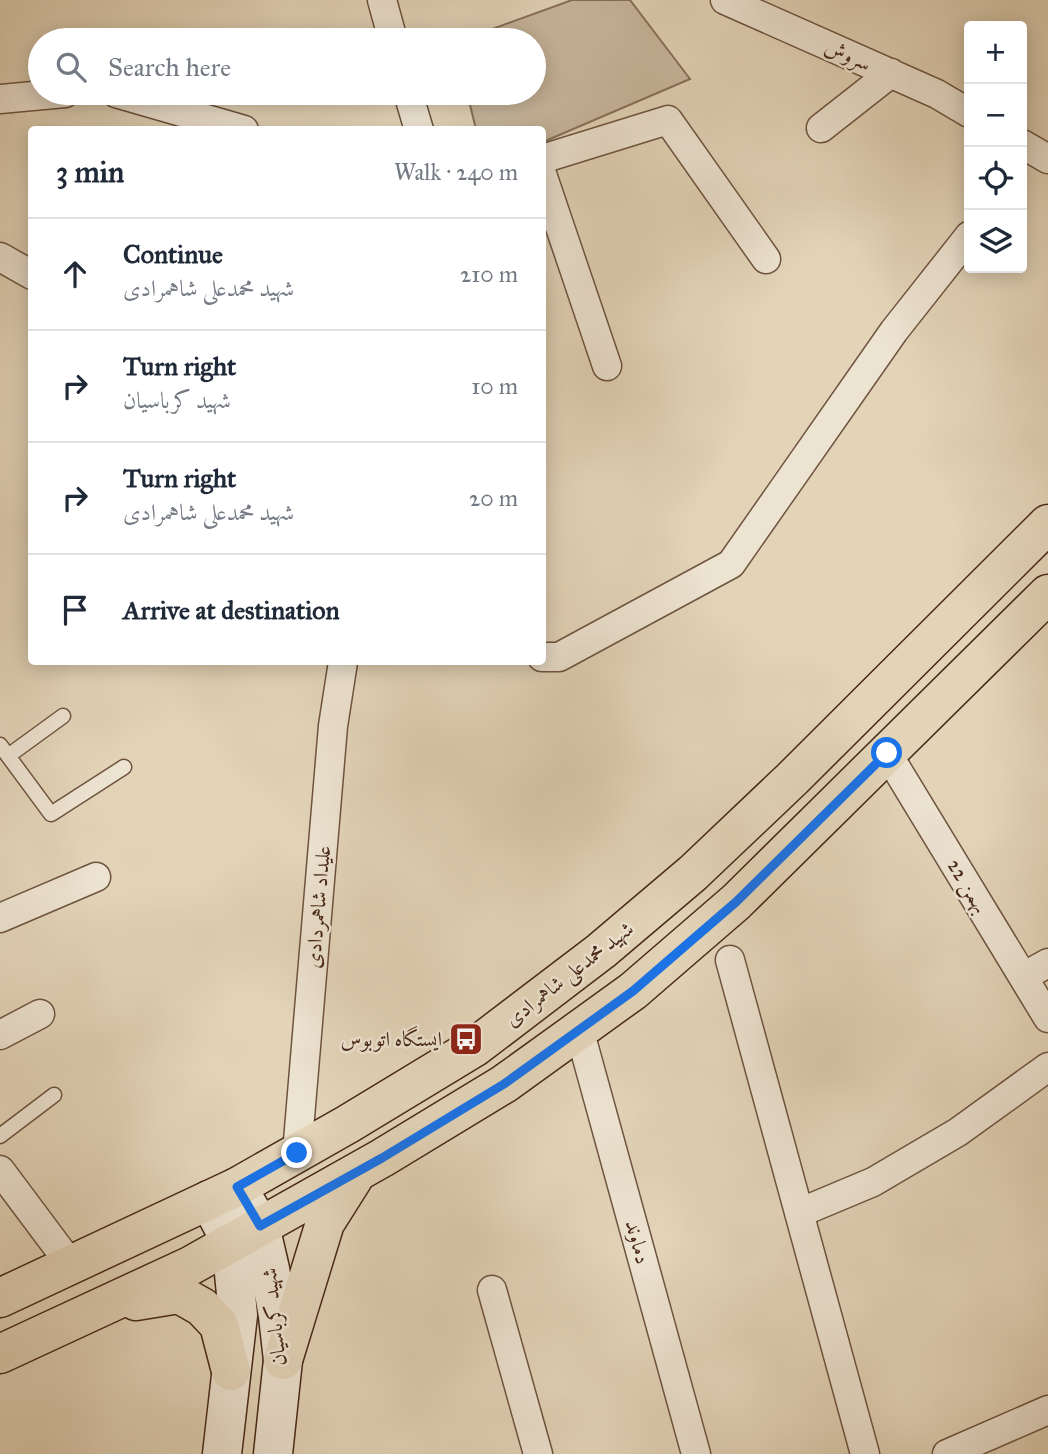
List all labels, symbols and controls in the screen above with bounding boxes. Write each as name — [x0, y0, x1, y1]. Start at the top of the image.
map controls — [964, 21, 1027, 273]
button: + — [964, 21, 1027, 84]
search box — [28, 28, 546, 105]
street label: سروش — [820, 33, 875, 78]
icon: search — [52, 48, 90, 86]
text: Search here — [108, 51, 231, 83]
button: − — [964, 84, 1027, 147]
button: locate — [964, 147, 1027, 210]
text: 3 min — [56, 154, 124, 190]
text: Walk · 240 m — [394, 158, 518, 186]
button: layers — [964, 210, 1027, 273]
text: Continue — [123, 238, 223, 270]
icon: ahead — [56, 255, 94, 293]
text: 210 m — [460, 260, 518, 288]
text: شهید محمدعلی شاهمرادی — [123, 274, 294, 302]
text: Turn right — [123, 350, 236, 382]
icon: right — [56, 367, 94, 405]
text: 10 m — [471, 372, 518, 400]
text: شهید کرباسیان — [123, 386, 231, 414]
text: Turn right — [123, 462, 236, 494]
icon: right — [56, 479, 94, 517]
text: 20 m — [469, 484, 518, 512]
text: شهید محمدعلی شاهمرادی — [123, 498, 294, 526]
icon: arrive — [56, 591, 94, 629]
text: Arrive at destination — [123, 594, 340, 626]
route start — [871, 737, 902, 768]
street label: علیداد شاهمردادی — [300, 844, 336, 970]
street label: 22 بهمن — [941, 854, 994, 918]
street label: شهید محمدعلی شاهمرادی — [499, 916, 640, 1035]
bus stop icon: ایستگاه اتوبوس — [447, 1020, 485, 1058]
place label: ایستگاه اتوبوس — [340, 1026, 442, 1052]
route end — [281, 1137, 312, 1168]
street label: دماوند — [620, 1217, 656, 1267]
street label: شهید کرباسیان — [256, 1267, 293, 1367]

